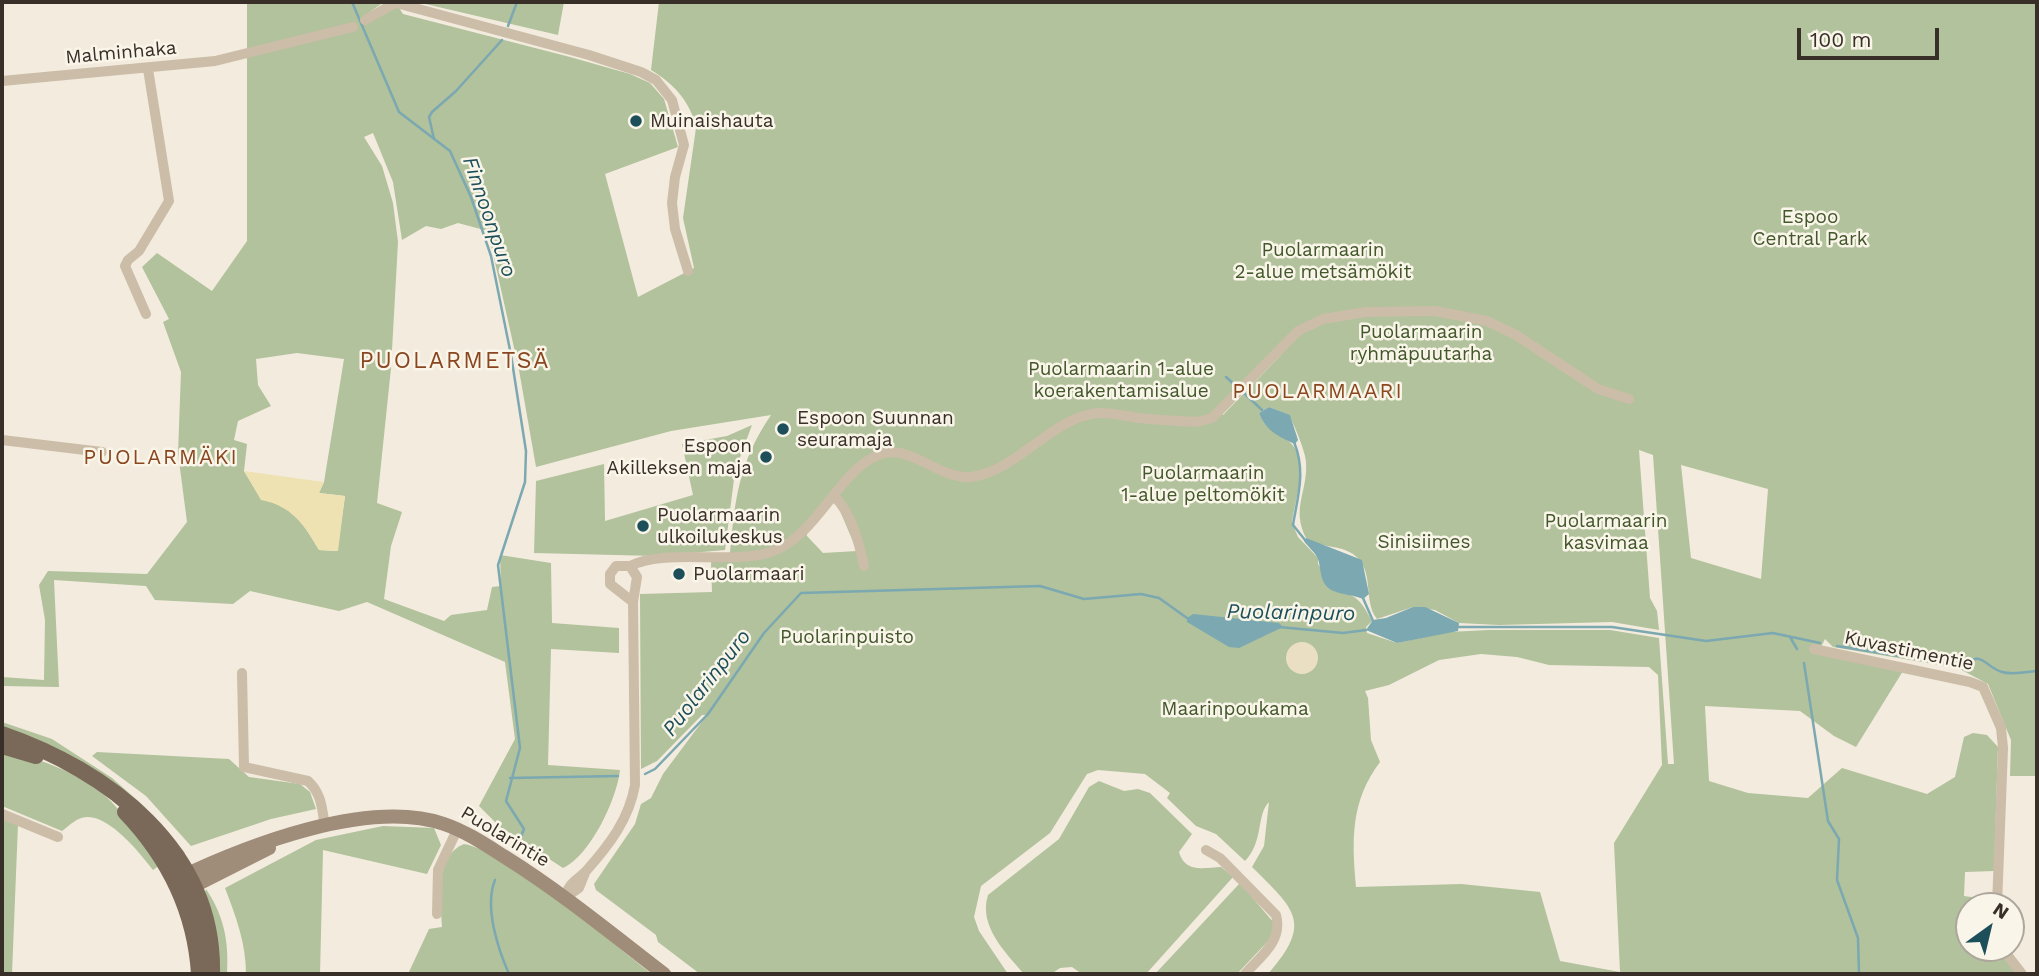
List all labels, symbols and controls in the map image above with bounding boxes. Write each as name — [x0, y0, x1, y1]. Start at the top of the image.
scale bar — [1801, 14, 1943, 58]
text: 100 m — [1810, 27, 1872, 52]
street label: Malminhaka — [64, 37, 178, 69]
place label: Muinaishauta — [650, 110, 773, 132]
marker: Muinaishauta — [628, 113, 644, 129]
water label: Finnoonpuro — [457, 153, 521, 281]
park label: Espoo Central Park — [1753, 206, 1867, 250]
park label: Puolarmaarin 2-alue metsämökit — [1235, 239, 1411, 283]
park label: Puolarmaarin ryhmäpuutarha — [1350, 321, 1492, 365]
district label: PUOLARMETSÄ — [361, 347, 549, 375]
park label: Puolarmaarin 1-alue koerakentamisalue — [1028, 358, 1214, 402]
district label: PUOLARMAARI — [1234, 379, 1402, 405]
place label: Espoon Suunnan seuramaja — [797, 407, 954, 451]
marker: Espoon Suunnan seuramaja — [775, 421, 791, 437]
place label: Espoon Akilleksen maja — [607, 435, 752, 479]
district label: PUOLARMÄKI — [84, 445, 238, 471]
marker: Espoon Akilleksen maja — [758, 449, 774, 465]
park label: Puolarmaarin 1-alue peltomökit — [1121, 462, 1285, 506]
place label: Puolarmaarin ulkoilukeskus — [657, 504, 783, 548]
park label: Puolarmaarin kasvimaa — [1544, 510, 1668, 554]
marker: Puolarmaarin ulkoilukeskus — [635, 518, 651, 534]
park label: Sinisiimes — [1377, 531, 1471, 553]
place label: Puolarmaari — [693, 563, 804, 585]
marker: Puolarmaari — [671, 566, 687, 582]
water label: Puolarinpuro — [1226, 599, 1356, 627]
water label: Puolarinpuro — [657, 624, 757, 742]
park label: Puolarinpuisto — [780, 626, 914, 648]
street label: Kuvastimentie — [1842, 626, 1976, 676]
park label: Maarinpoukama — [1161, 698, 1309, 720]
street label: Puolarintie — [456, 802, 554, 872]
north arrow — [1955, 892, 2025, 962]
text: N — [1989, 897, 2013, 924]

